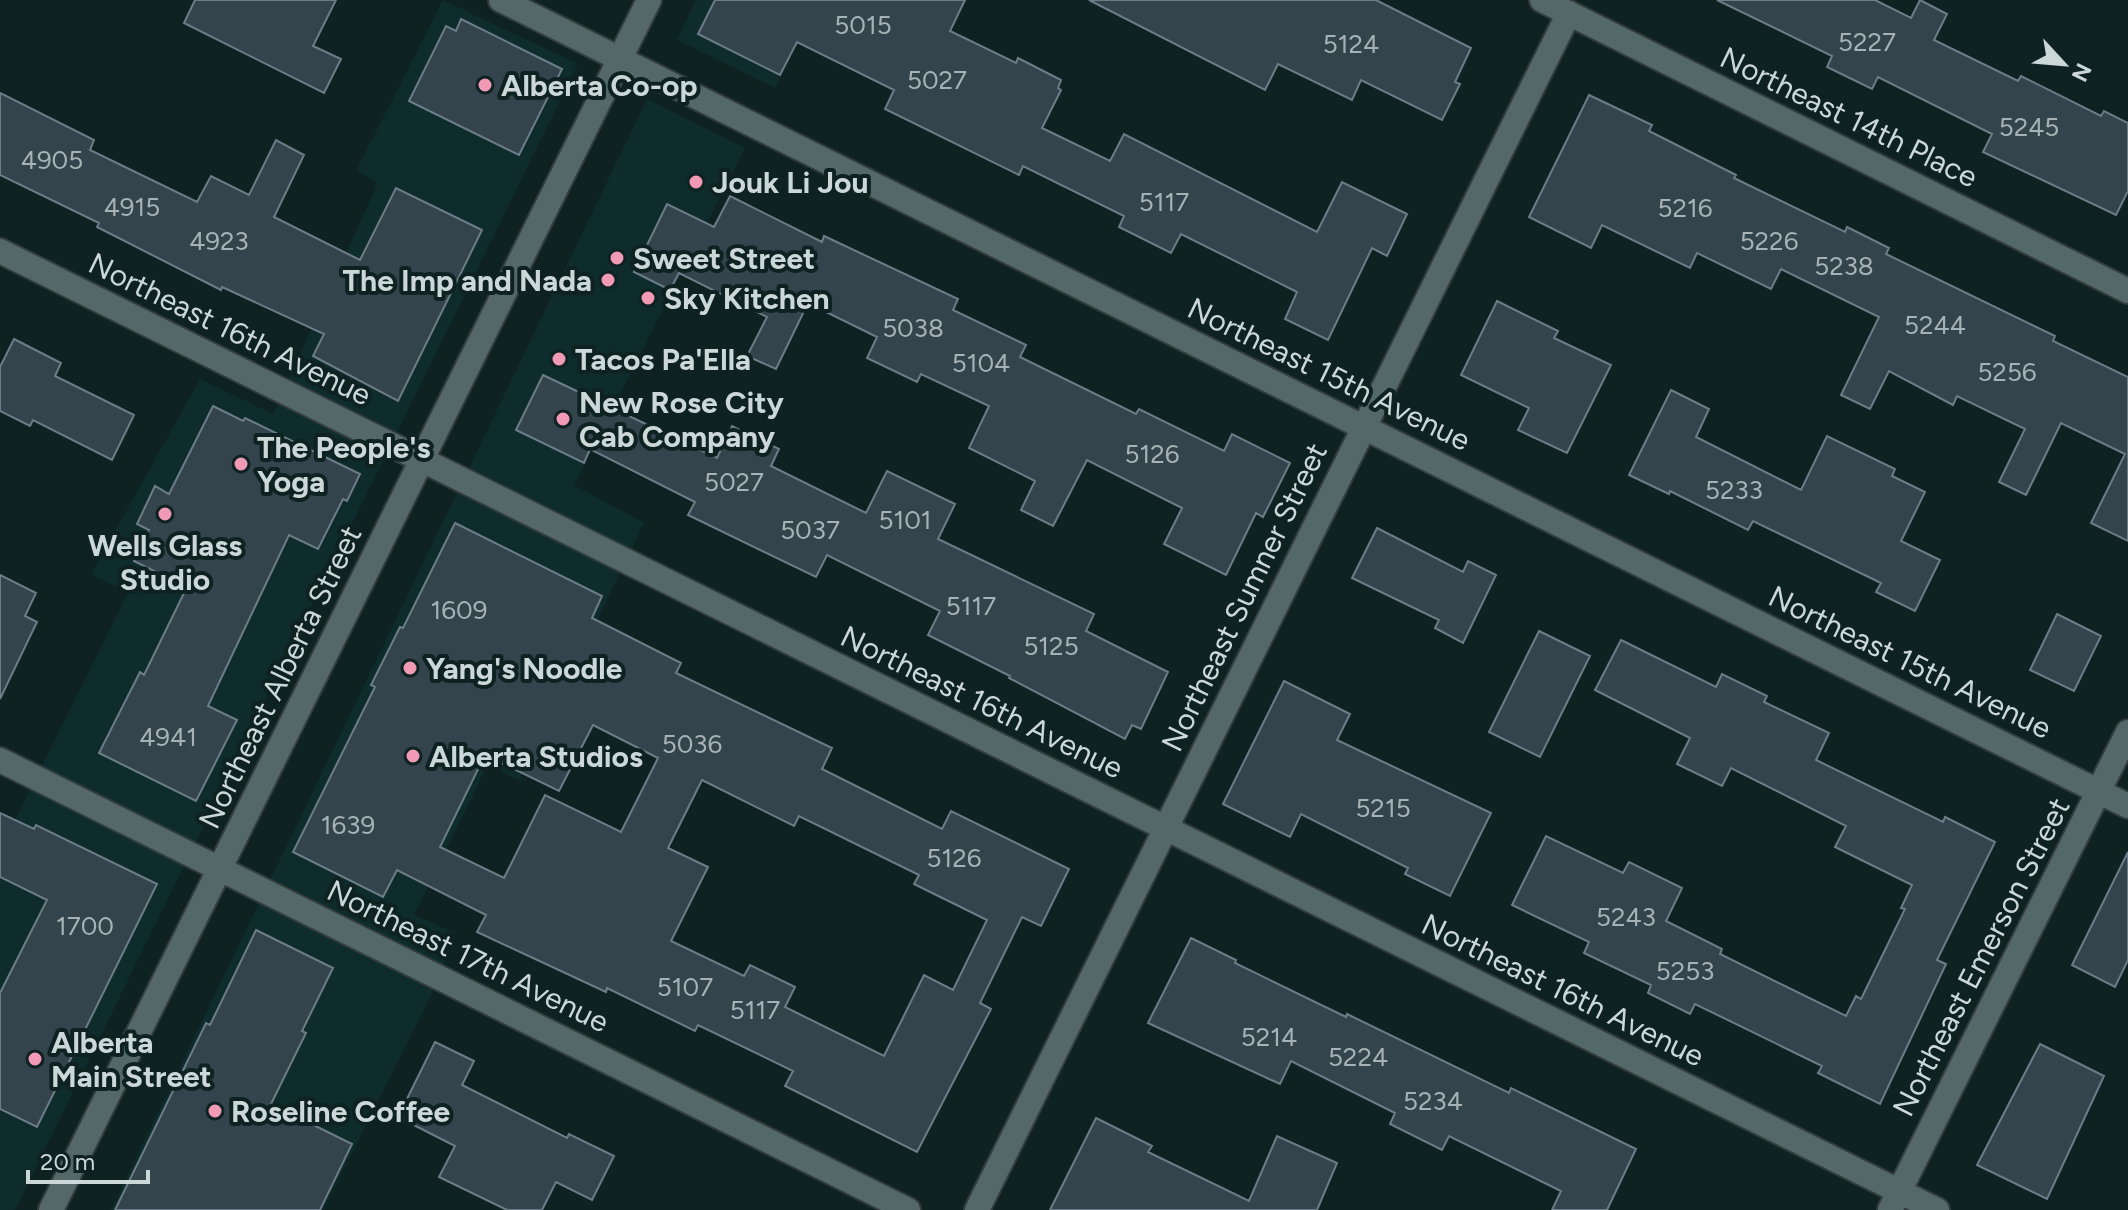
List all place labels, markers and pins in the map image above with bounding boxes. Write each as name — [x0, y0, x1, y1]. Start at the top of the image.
place label: Alberta Co-op — [501, 67, 697, 104]
marker: Alberta Co-op — [476, 76, 494, 94]
place label: Jouk Li Jou — [712, 164, 868, 201]
marker: Jouk Li Jou — [687, 173, 705, 191]
place label: Sweet Street — [633, 240, 815, 277]
marker: Sweet Street — [608, 249, 626, 267]
place label: The Imp and Nada — [343, 262, 592, 299]
marker: The Imp and Nada — [599, 271, 617, 289]
place label: Sky Kitchen — [664, 280, 830, 317]
marker: Sky Kitchen — [639, 289, 657, 307]
place label: Tacos Pa'Ella — [575, 341, 751, 378]
marker: Tacos Pa'Ella — [550, 350, 568, 368]
place label: New Rose City Cab Company — [579, 384, 785, 455]
marker: New Rose City Cab Company — [554, 410, 572, 428]
place label: The People's Yoga — [257, 429, 431, 500]
marker: The People's Yoga — [232, 455, 250, 473]
marker: Wells Glass Studio — [156, 505, 174, 523]
place label: Wells Glass Studio — [88, 527, 242, 598]
place label: Yang's Noodle — [426, 650, 623, 687]
marker: Yang's Noodle — [401, 659, 419, 677]
place label: Alberta Studios — [429, 738, 643, 775]
marker: Alberta Studios — [404, 747, 422, 765]
place label: Alberta Main Street — [51, 1024, 212, 1095]
marker: Alberta Main Street — [26, 1050, 44, 1068]
place label: Roseline Coffee — [231, 1093, 450, 1130]
marker: Roseline Coffee — [206, 1102, 224, 1120]

